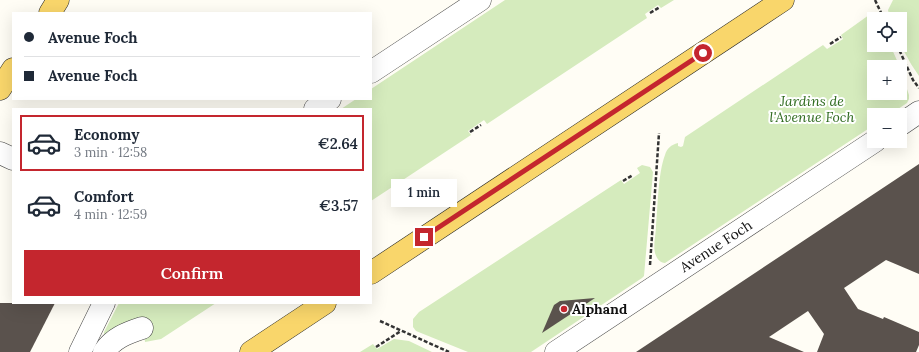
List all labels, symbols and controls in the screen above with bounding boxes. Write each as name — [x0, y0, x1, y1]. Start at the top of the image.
map controls — [867, 12, 907, 148]
button: locate — [867, 12, 907, 52]
text: Avenue Foch — [48, 28, 138, 47]
route start — [694, 44, 712, 62]
button: + — [867, 60, 907, 100]
text: Avenue Foch — [48, 66, 138, 85]
park label: Jardins de l'Avenue Foch — [770, 92, 854, 126]
button: − — [867, 108, 907, 148]
icon: car — [26, 125, 62, 161]
text: Economy — [74, 125, 139, 144]
text: €2.64 — [318, 134, 358, 153]
text: 3 min · 12:58 — [74, 144, 147, 161]
callout: 1 min — [391, 179, 457, 207]
text: 1 min — [408, 184, 440, 201]
icon: car — [26, 187, 62, 223]
text: Comfort — [74, 187, 134, 206]
text: €3.57 — [319, 196, 358, 215]
text: 4 min · 12:59 — [74, 206, 147, 223]
street label: Avenue Foch — [676, 216, 756, 277]
route end — [415, 228, 433, 246]
button: Confirm — [24, 250, 360, 296]
place label: Alphand — [572, 300, 627, 318]
marker: Alphand — [559, 304, 569, 314]

